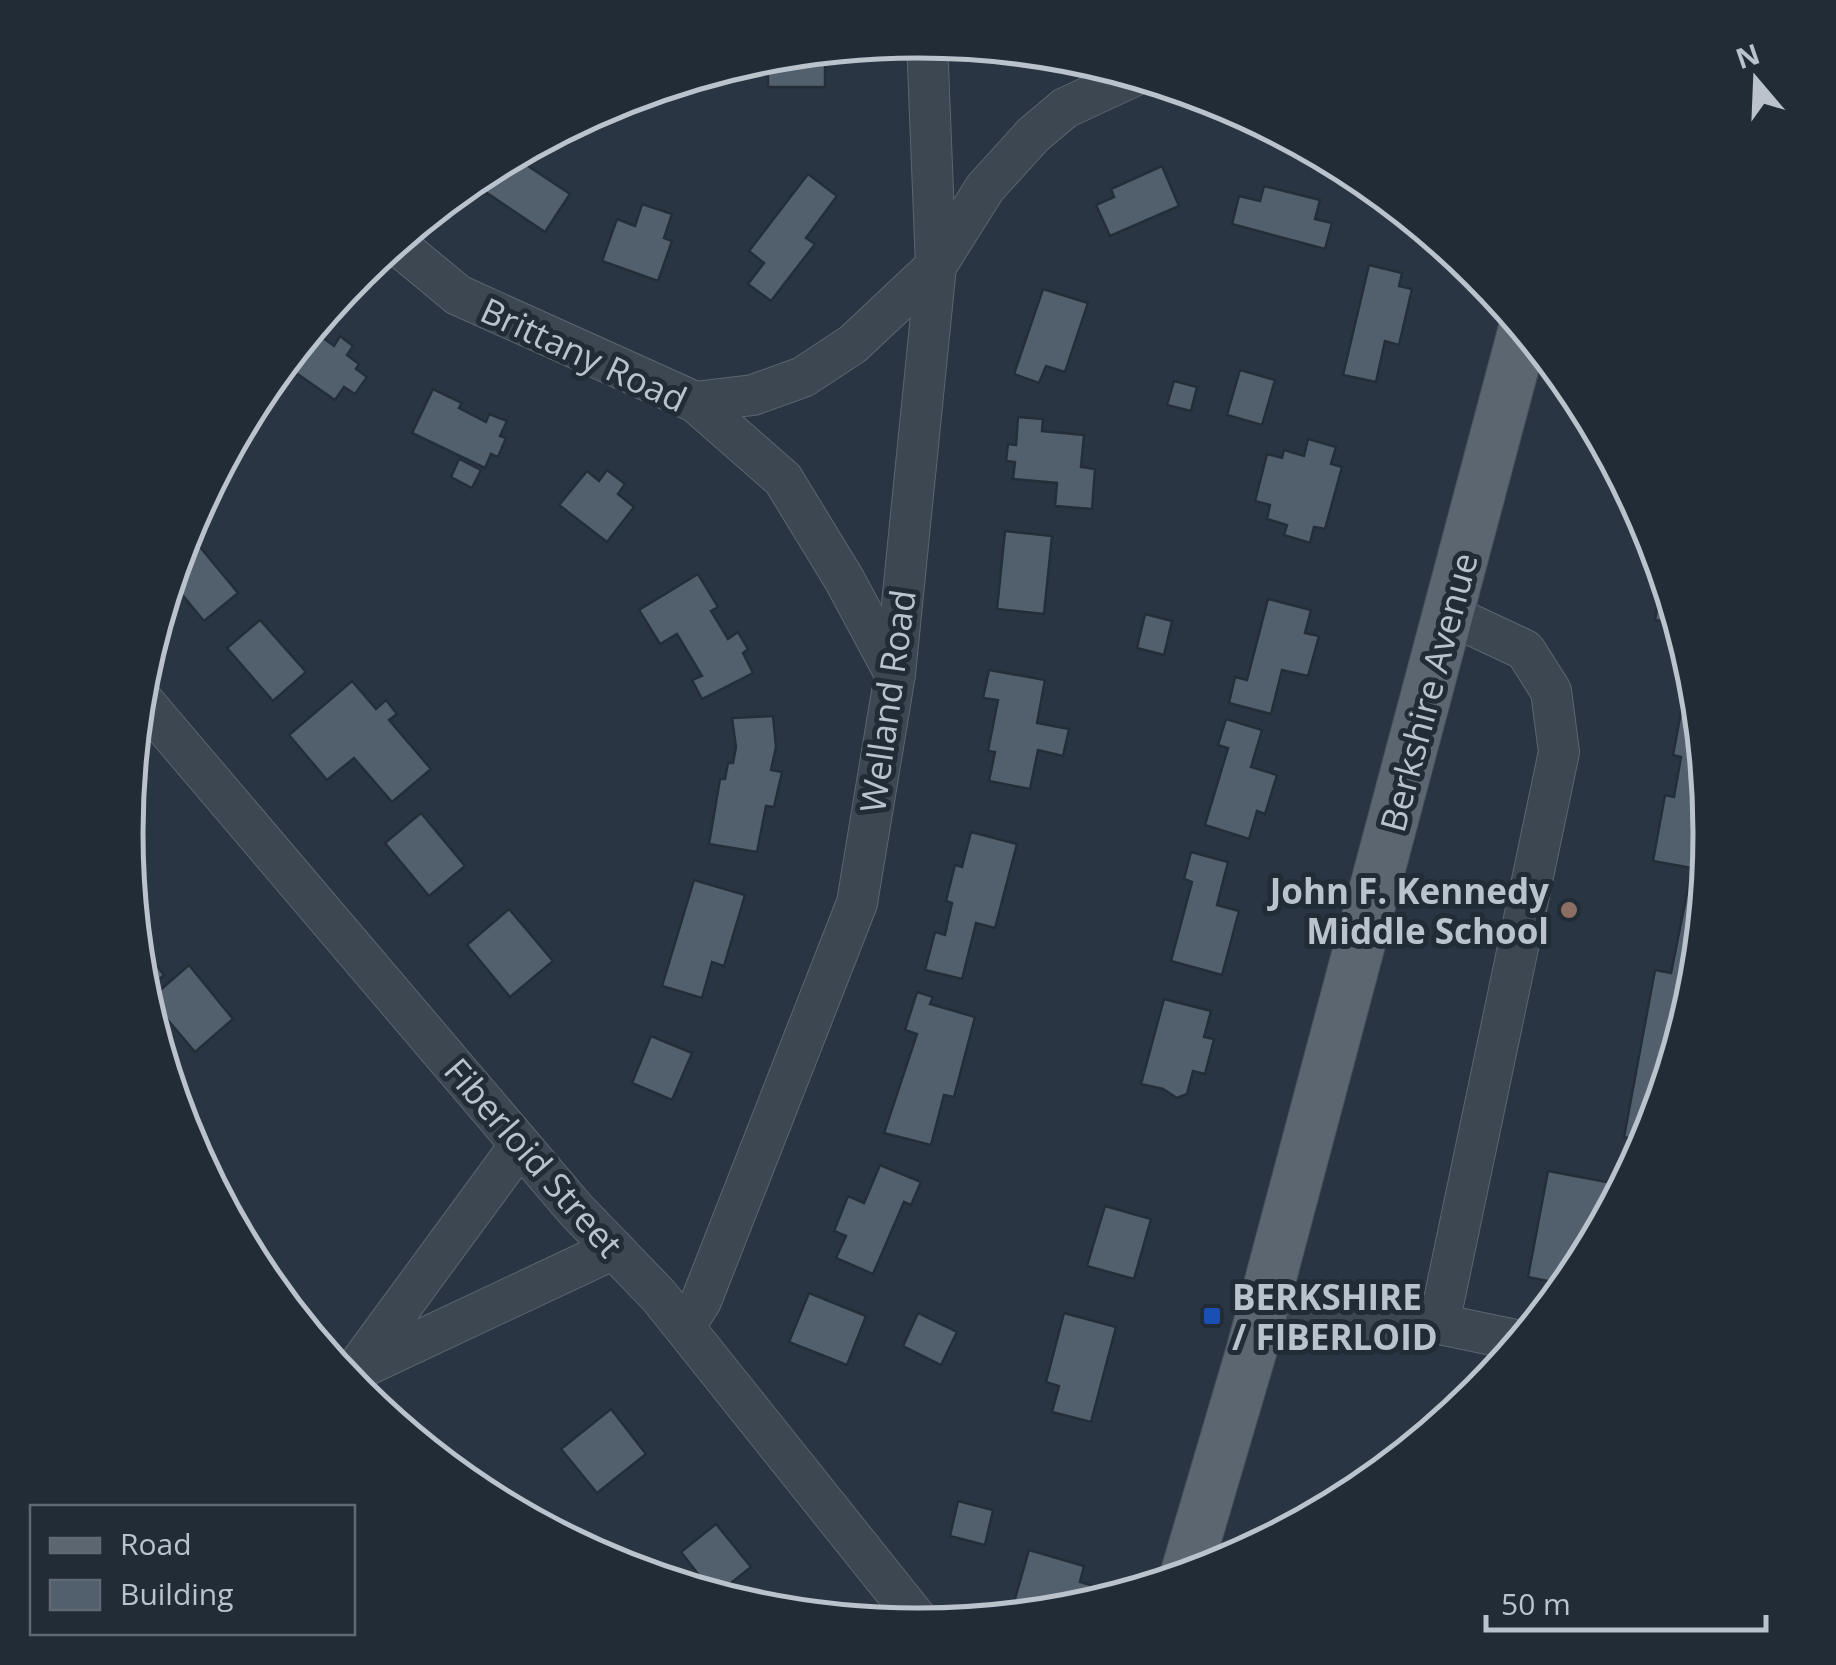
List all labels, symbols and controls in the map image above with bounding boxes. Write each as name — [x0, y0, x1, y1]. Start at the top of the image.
north arrow — [1706, 30, 1806, 130]
text: N — [1731, 34, 1764, 77]
street label: Brittany Road — [474, 286, 694, 422]
street label: Berkshire Avenue — [1368, 547, 1488, 837]
street label: Welland Road — [848, 587, 926, 815]
place label: John F. Kennedy Middle School — [1267, 867, 1549, 954]
marker: John F. Kennedy Middle School — [1558, 899, 1580, 921]
street label: Fiberloid Street — [434, 1048, 634, 1266]
place label: BERKSHIRE / FIBERLOID — [1232, 1273, 1438, 1360]
marker: BERKSHIRE / FIBERLOID — [1201, 1305, 1223, 1327]
legend — [30, 1505, 355, 1635]
text: Road — [120, 1523, 192, 1564]
scale bar — [1486, 1570, 1766, 1632]
text: Building — [120, 1573, 234, 1614]
text: 50 m — [1501, 1583, 1571, 1624]

